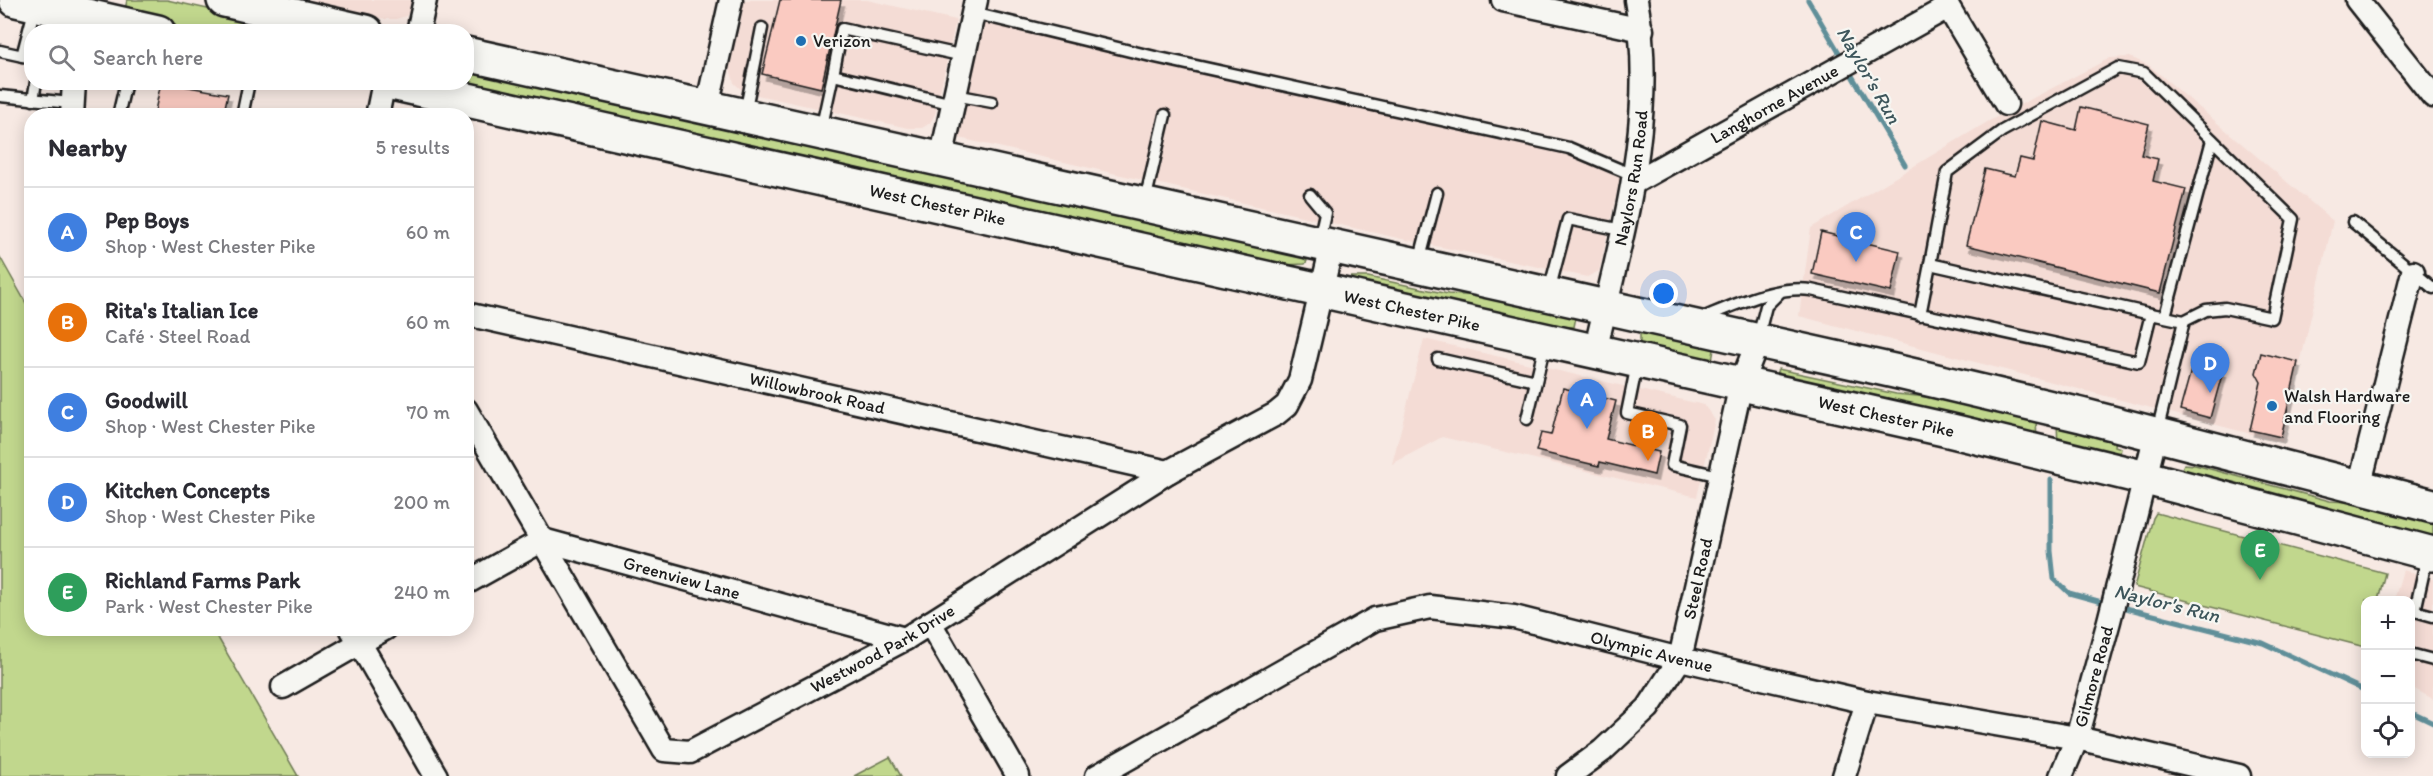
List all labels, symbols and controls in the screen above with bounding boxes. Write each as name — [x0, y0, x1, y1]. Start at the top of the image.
water label: Naylor's Run — [1832, 22, 1907, 128]
search box — [24, 24, 474, 90]
place label: Verizon — [813, 30, 871, 52]
marker: Verizon — [794, 34, 808, 48]
icon: search — [45, 41, 78, 74]
text: Search here — [93, 44, 203, 71]
street label: Langhorne Avenue — [1707, 59, 1842, 149]
street label: Naylors Run Road — [1609, 109, 1653, 248]
text: Nearby — [48, 131, 127, 163]
text: 5 results — [376, 135, 450, 159]
street label: West Chester Pike — [867, 179, 1008, 231]
text: Pep Boys — [105, 207, 189, 234]
pin: C — [1836, 212, 1876, 262]
text: A — [61, 220, 74, 244]
text: 60 m — [406, 220, 450, 244]
text: Shop · West Chester Pike — [105, 234, 316, 258]
your location — [1649, 279, 1678, 308]
street label: West Chester Pike — [1341, 285, 1482, 336]
text: Rita's Italian Ice — [105, 297, 258, 324]
text: B — [61, 310, 74, 334]
text: 60 m — [406, 310, 450, 334]
text: Café · Steel Road — [105, 324, 250, 348]
pin: D — [2190, 344, 2230, 393]
street label: Willowbrook Road — [747, 367, 887, 419]
pin: A — [1568, 380, 1606, 429]
place label: Walsh Hardware and Flooring — [2284, 385, 2410, 428]
text: Goodwill — [105, 387, 188, 414]
street label: West Chester Pike — [1816, 390, 1957, 442]
marker: Walsh Hardware and Flooring — [2265, 399, 2279, 413]
text: C — [61, 400, 74, 424]
text: 70 m — [406, 400, 450, 424]
pin: B — [1628, 412, 1668, 461]
text: Shop · West Chester Pike — [105, 414, 316, 438]
text: Kitchen Concepts — [105, 477, 270, 504]
text: D — [61, 490, 74, 514]
text: 200 m — [394, 490, 450, 514]
text: Shop · West Chester Pike — [105, 504, 316, 528]
pin: E — [2240, 530, 2280, 580]
street label: Steel Road — [1678, 536, 1718, 621]
street label: Greenview Lane — [621, 551, 743, 604]
text: Richland Farms Park — [105, 567, 301, 594]
water label: Naylor's Run — [2112, 578, 2223, 628]
text: E — [62, 580, 73, 604]
text: 240 m — [394, 580, 450, 604]
text: Park · West Chester Pike — [105, 594, 313, 618]
map controls — [2361, 596, 2415, 758]
button: + — [2361, 596, 2415, 650]
street label: Westwood Park Drive — [806, 599, 959, 698]
street label: Gilmore Road — [2069, 623, 2118, 730]
street label: Olympic Avenue — [1588, 626, 1715, 677]
button: − — [2361, 650, 2415, 704]
button: locate — [2361, 704, 2415, 758]

